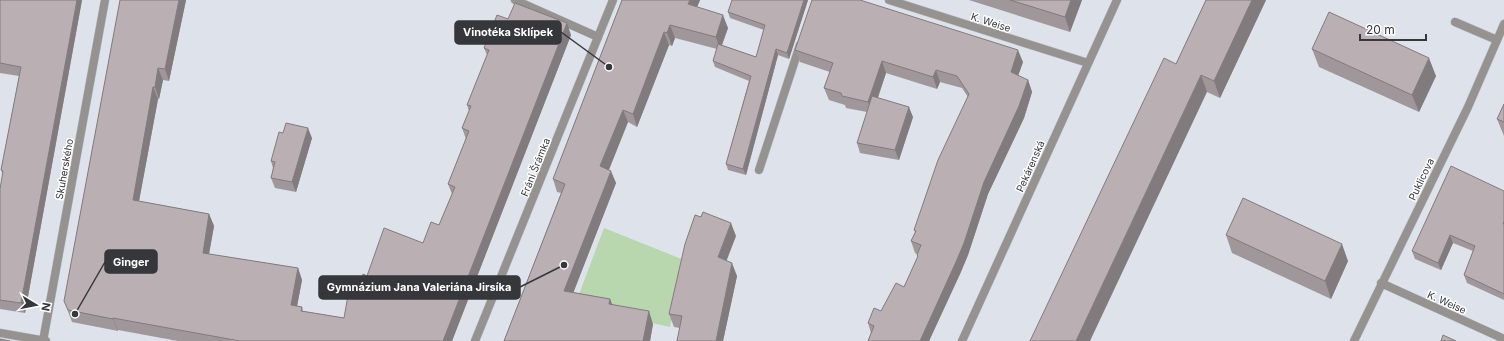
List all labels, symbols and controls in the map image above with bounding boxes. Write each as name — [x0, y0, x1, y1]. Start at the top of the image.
street label: K. Weise — [970, 10, 1013, 34]
scale bar — [1360, 16, 1426, 42]
callout: Vinotéka Sklípek — [455, 21, 561, 44]
text: 20 m — [1366, 22, 1395, 37]
text: Vinotéka Sklípek — [463, 25, 554, 39]
street label: Fráni Šrámka — [518, 136, 552, 198]
street label: Skuherského — [53, 138, 75, 200]
street label: Pekárenská — [1013, 138, 1047, 194]
street label: Puklicova — [1406, 156, 1436, 202]
callout: Ginger — [105, 250, 157, 273]
text: Ginger — [113, 255, 150, 269]
callout: Gymnázium Jana Valeriána Jirsíka — [319, 276, 520, 299]
text: Gymnázium Jana Valeriána Jirsíka — [327, 280, 511, 294]
north arrow — [16, 285, 56, 325]
street label: K. Weise — [1426, 288, 1468, 316]
text: N — [38, 301, 53, 312]

